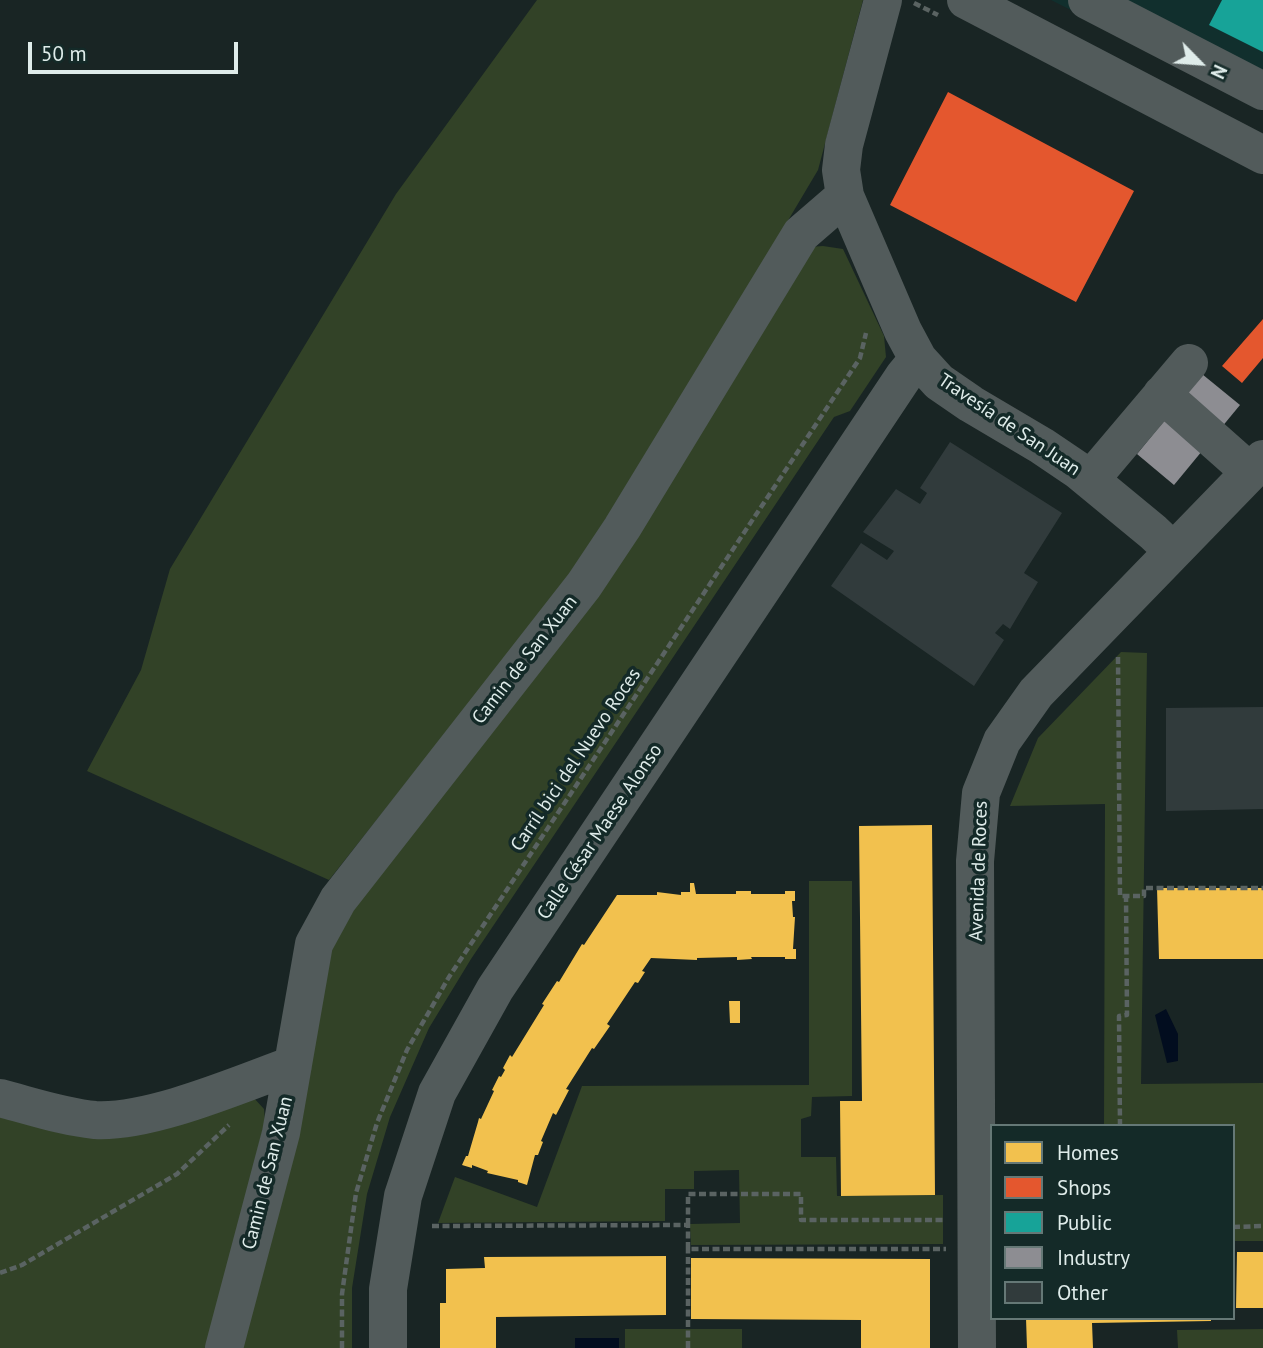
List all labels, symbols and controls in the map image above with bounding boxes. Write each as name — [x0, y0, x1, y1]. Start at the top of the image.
scale bar — [32, 28, 242, 72]
north arrow — [1165, 28, 1235, 98]
text: 50 m — [41, 40, 87, 67]
text: N — [1206, 61, 1233, 83]
street label: Travesía de San Juan — [934, 369, 1084, 481]
street label: Camin de San Xuan — [468, 591, 582, 729]
street label: Carríl bici del Nuevo Roces — [506, 664, 646, 856]
street label: Calle César Maese Alonso — [533, 740, 667, 924]
street label: Avenida de Roces — [965, 800, 993, 942]
street label: Camin de San Xuan — [238, 1094, 298, 1252]
legend — [990, 1124, 1235, 1320]
text: Homes — [1057, 1139, 1119, 1166]
text: Shops — [1057, 1174, 1111, 1201]
text: Public — [1057, 1209, 1112, 1236]
text: Industry — [1057, 1244, 1130, 1271]
text: Other — [1057, 1279, 1108, 1306]

